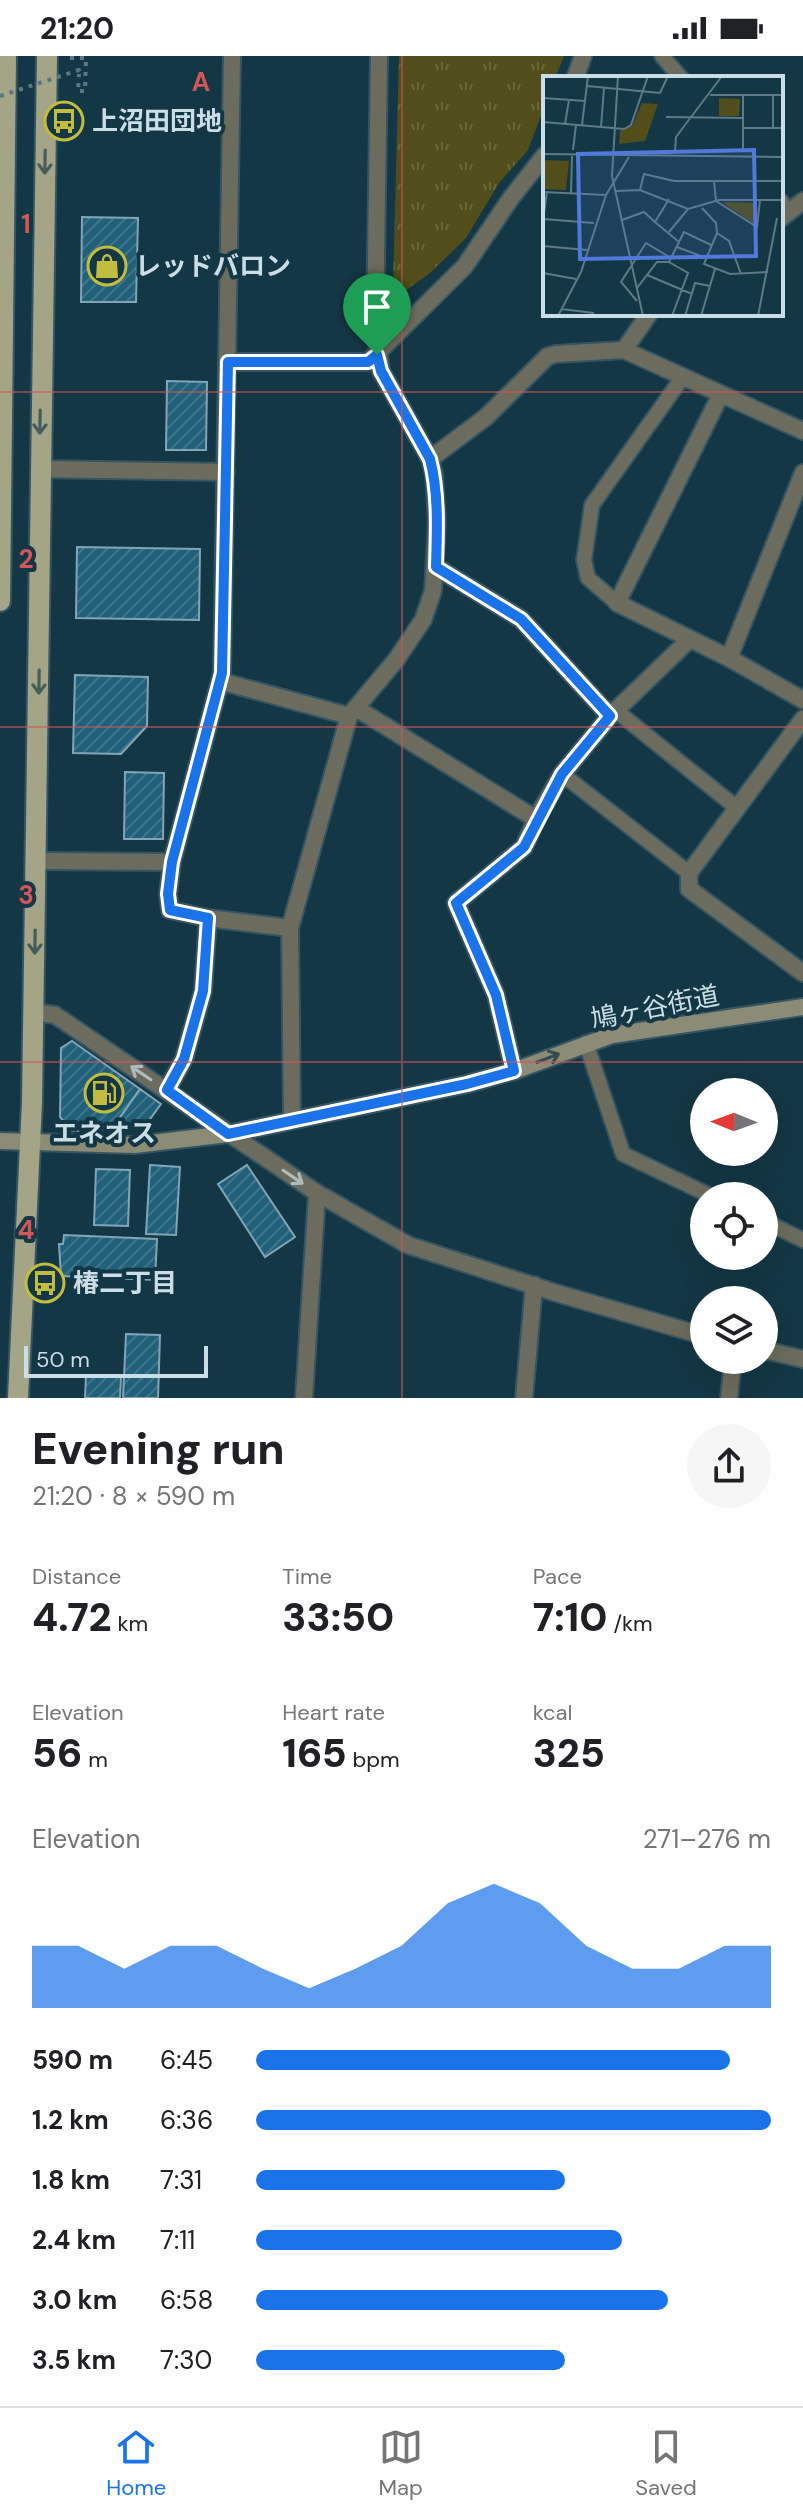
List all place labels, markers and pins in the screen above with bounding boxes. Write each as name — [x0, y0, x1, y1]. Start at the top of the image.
bus stop icon: 上沼田団地 — [43, 100, 85, 142]
place label: 上沼田団地 — [92, 104, 222, 138]
shop icon: レッドバロン — [86, 245, 128, 287]
place label: レッドバロン — [135, 249, 291, 283]
pin — [343, 273, 411, 355]
fuel station icon: エネオス — [83, 1072, 125, 1114]
place label: エネオス — [52, 1116, 156, 1150]
bus stop icon: 椿二丁目 — [24, 1262, 66, 1304]
place label: 椿二丁目 — [73, 1266, 177, 1300]

